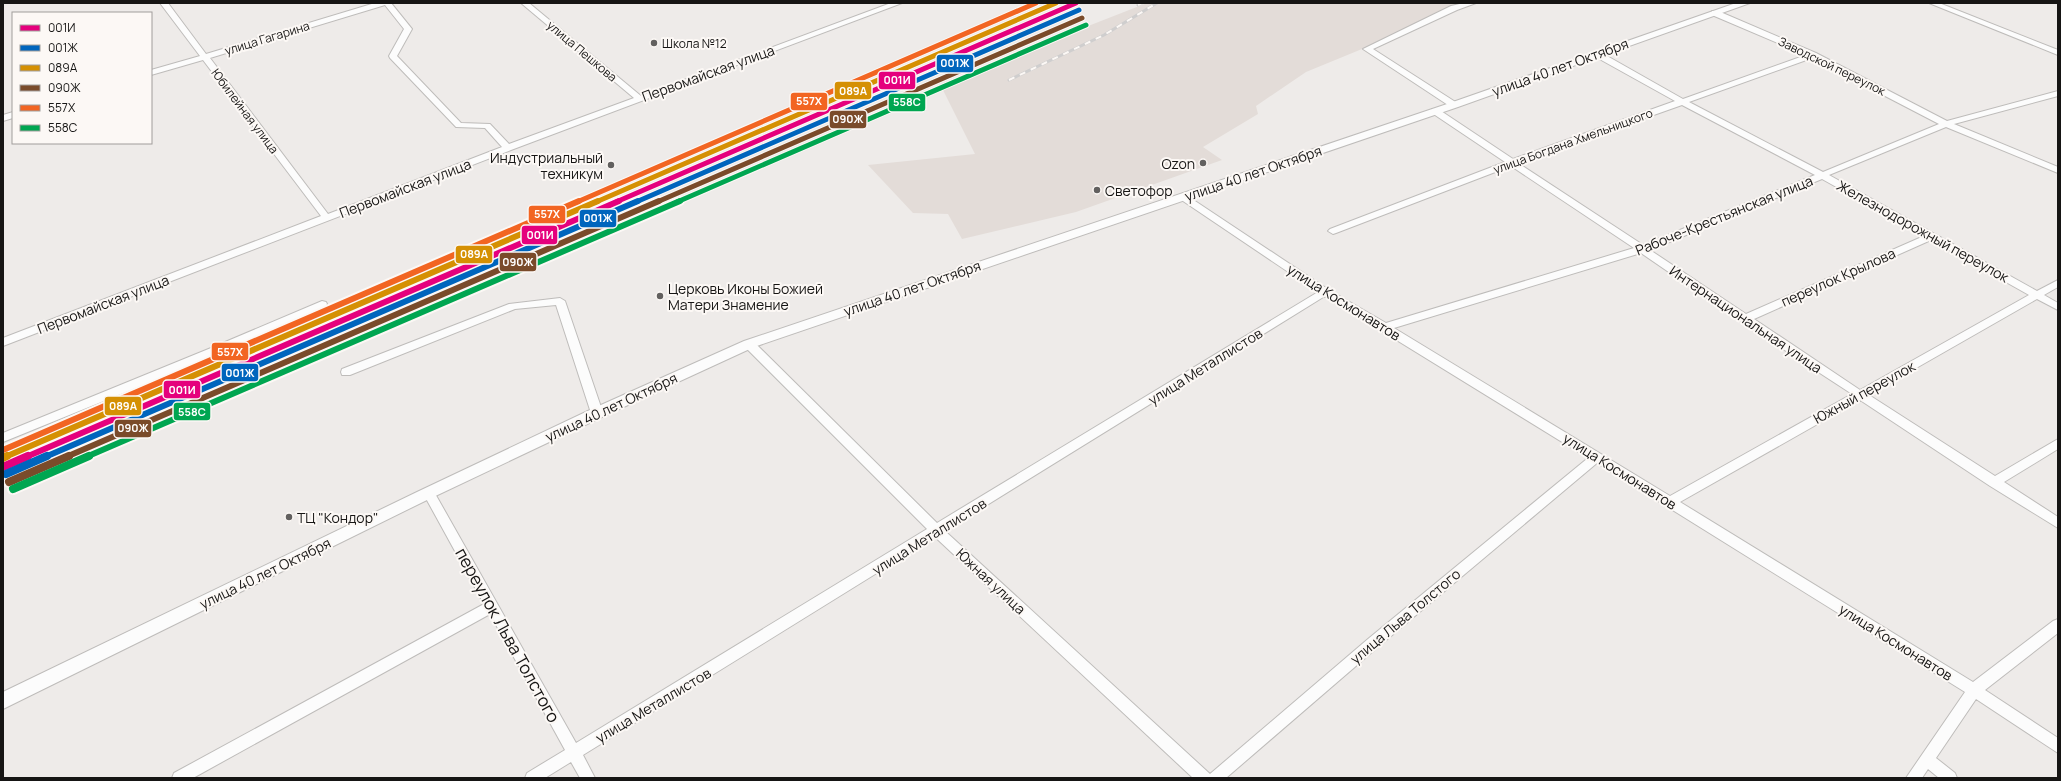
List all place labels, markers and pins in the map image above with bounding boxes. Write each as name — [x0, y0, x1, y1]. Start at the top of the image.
place label: Школа №12 — [662, 35, 727, 52]
marker: Школа №12 — [649, 38, 659, 48]
place label: Индустриальный техникум — [490, 148, 603, 183]
place label: Ozon — [1161, 154, 1195, 173]
marker: Ozon — [1198, 158, 1208, 168]
marker: Индустриальный техникум — [606, 160, 616, 170]
place label: Светофор — [1105, 181, 1172, 200]
marker: Светофор — [1092, 185, 1102, 195]
place label: Церковь Иконы Божией Матери Знамение — [668, 279, 823, 314]
marker: Церковь Иконы Божией Матери Знамение — [655, 291, 665, 301]
place label: ТЦ "Кондор" — [297, 508, 378, 527]
marker: ТЦ "Кондор" — [284, 512, 294, 522]

